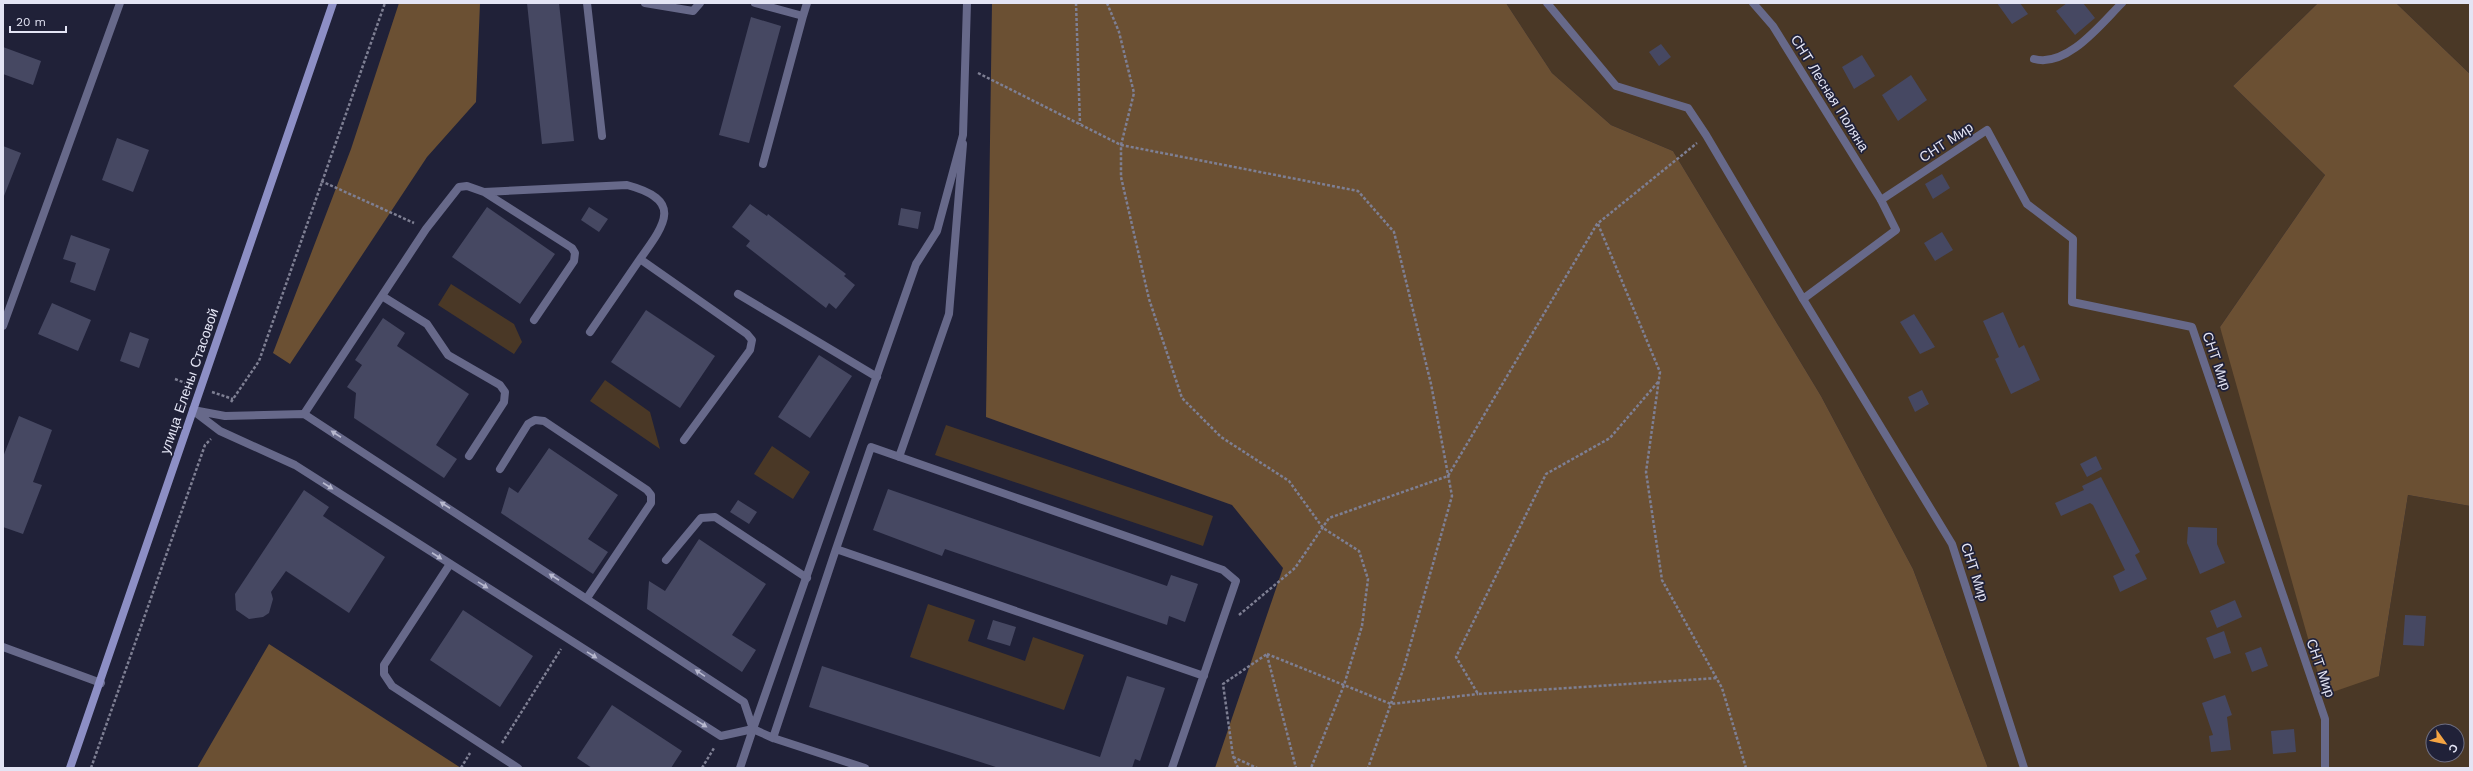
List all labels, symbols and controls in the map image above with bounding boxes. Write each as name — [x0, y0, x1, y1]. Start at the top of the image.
scale bar — [10, 8, 66, 34]
text: 20 m — [16, 15, 46, 29]
street label: СНТ Лесная Поляна — [1788, 32, 1872, 154]
street label: СНТ Мир — [1916, 119, 1976, 165]
street label: улица Елены Стасовой — [157, 306, 221, 456]
street label: СНТ Мир — [2200, 330, 2235, 393]
one-way arrow — [330, 431, 342, 438]
one-way arrow — [323, 482, 333, 490]
one-way arrow — [439, 502, 451, 509]
street label: СНТ Мир — [1958, 541, 1992, 604]
one-way arrow — [432, 552, 442, 560]
one-way arrow — [548, 573, 560, 580]
one-way arrow — [477, 581, 488, 589]
street label: СНТ Мир — [2304, 637, 2339, 700]
one-way arrow — [586, 651, 598, 658]
one-way arrow — [695, 669, 705, 677]
one-way arrow — [696, 721, 708, 728]
north arrow — [2425, 723, 2465, 763]
text: С — [2445, 741, 2461, 755]

